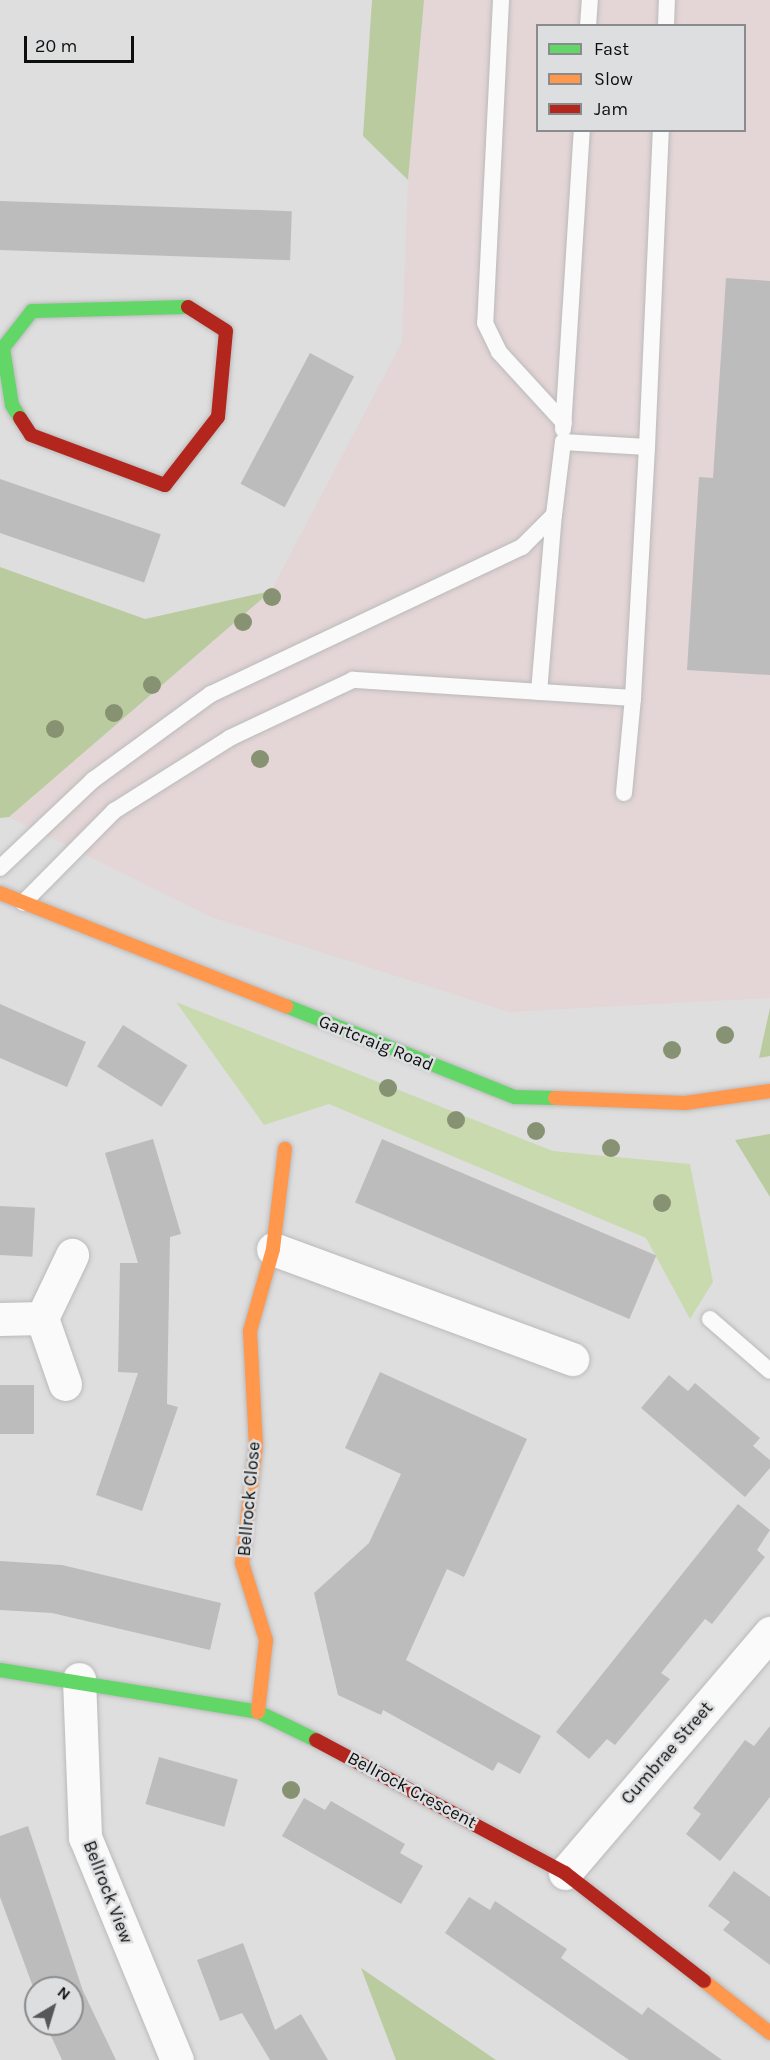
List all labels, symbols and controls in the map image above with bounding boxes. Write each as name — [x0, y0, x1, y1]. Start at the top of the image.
scale bar — [27, 24, 136, 62]
legend — [536, 24, 746, 132]
text: 20 m — [35, 35, 77, 57]
text: Fast — [594, 38, 629, 60]
text: Slow — [594, 68, 633, 90]
text: Jam — [594, 98, 628, 120]
street label: Gartcraig Road — [316, 1010, 436, 1076]
street label: Bellrock Close — [233, 1441, 265, 1557]
street label: Cumbrae Street — [617, 1697, 717, 1809]
street label: Bellrock Crescent — [344, 1747, 480, 1833]
street label: Bellrock View — [79, 1838, 137, 1946]
north arrow — [24, 1976, 84, 2036]
text: N — [54, 1982, 75, 2004]

